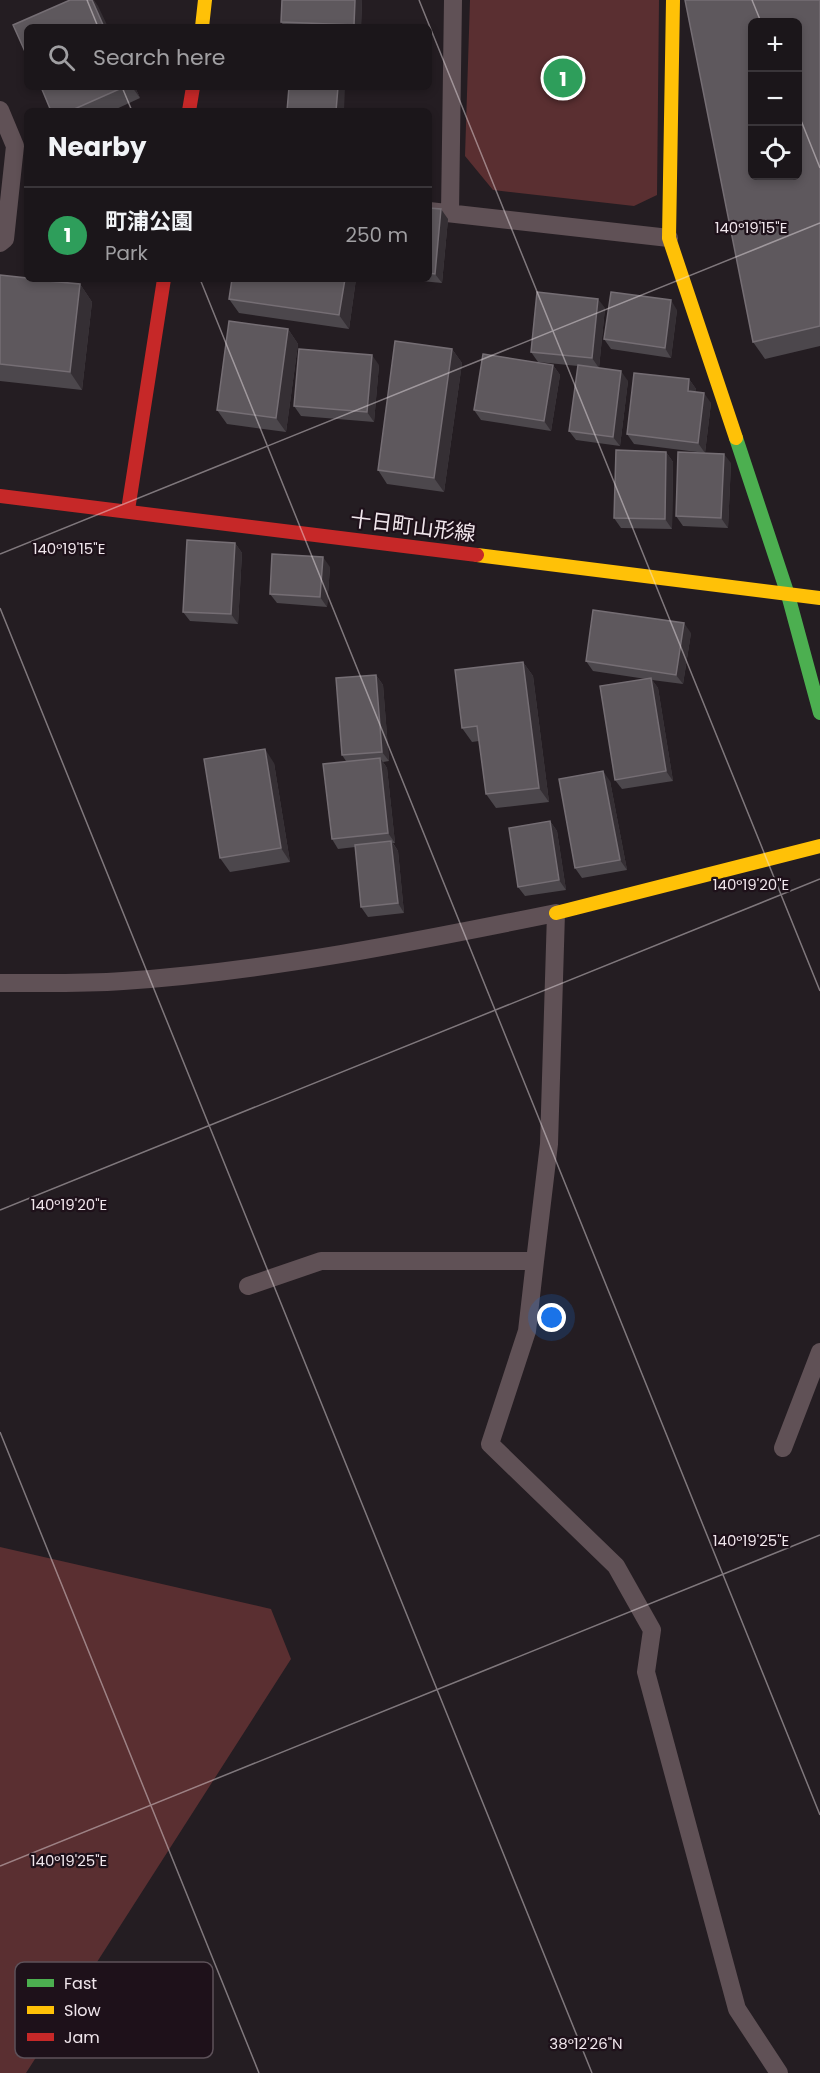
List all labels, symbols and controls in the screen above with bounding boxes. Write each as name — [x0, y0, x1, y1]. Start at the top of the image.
map controls — [748, 18, 802, 180]
button: + — [748, 18, 802, 72]
search box — [24, 24, 432, 90]
icon: search — [45, 41, 78, 74]
text: Search here — [93, 42, 226, 73]
pin: 1 — [544, 56, 582, 100]
button: − — [748, 72, 802, 126]
button: locate — [748, 126, 802, 180]
text: Nearby — [48, 129, 146, 165]
text: 町浦公園 — [105, 206, 193, 237]
text: 140°19'15"E — [715, 217, 787, 238]
text: 1 — [64, 221, 71, 249]
text: 250 m — [345, 221, 408, 249]
text: Park — [105, 239, 148, 267]
street label: 十日町山形線 — [349, 504, 477, 548]
text: 140°19'15"E — [33, 538, 105, 559]
text: 140°19'20"E — [713, 874, 789, 895]
text: 140°19'20"E — [31, 1194, 107, 1215]
your location — [537, 1303, 566, 1332]
text: 140°19'25"E — [713, 1530, 789, 1551]
text: 140°19'25"E — [31, 1850, 107, 1871]
legend — [15, 1962, 213, 2058]
text: Fast — [64, 1972, 97, 1995]
text: Slow — [64, 1999, 101, 2022]
text: Jam — [64, 2026, 100, 2049]
text: 38°12'26"N — [549, 2033, 623, 2054]

